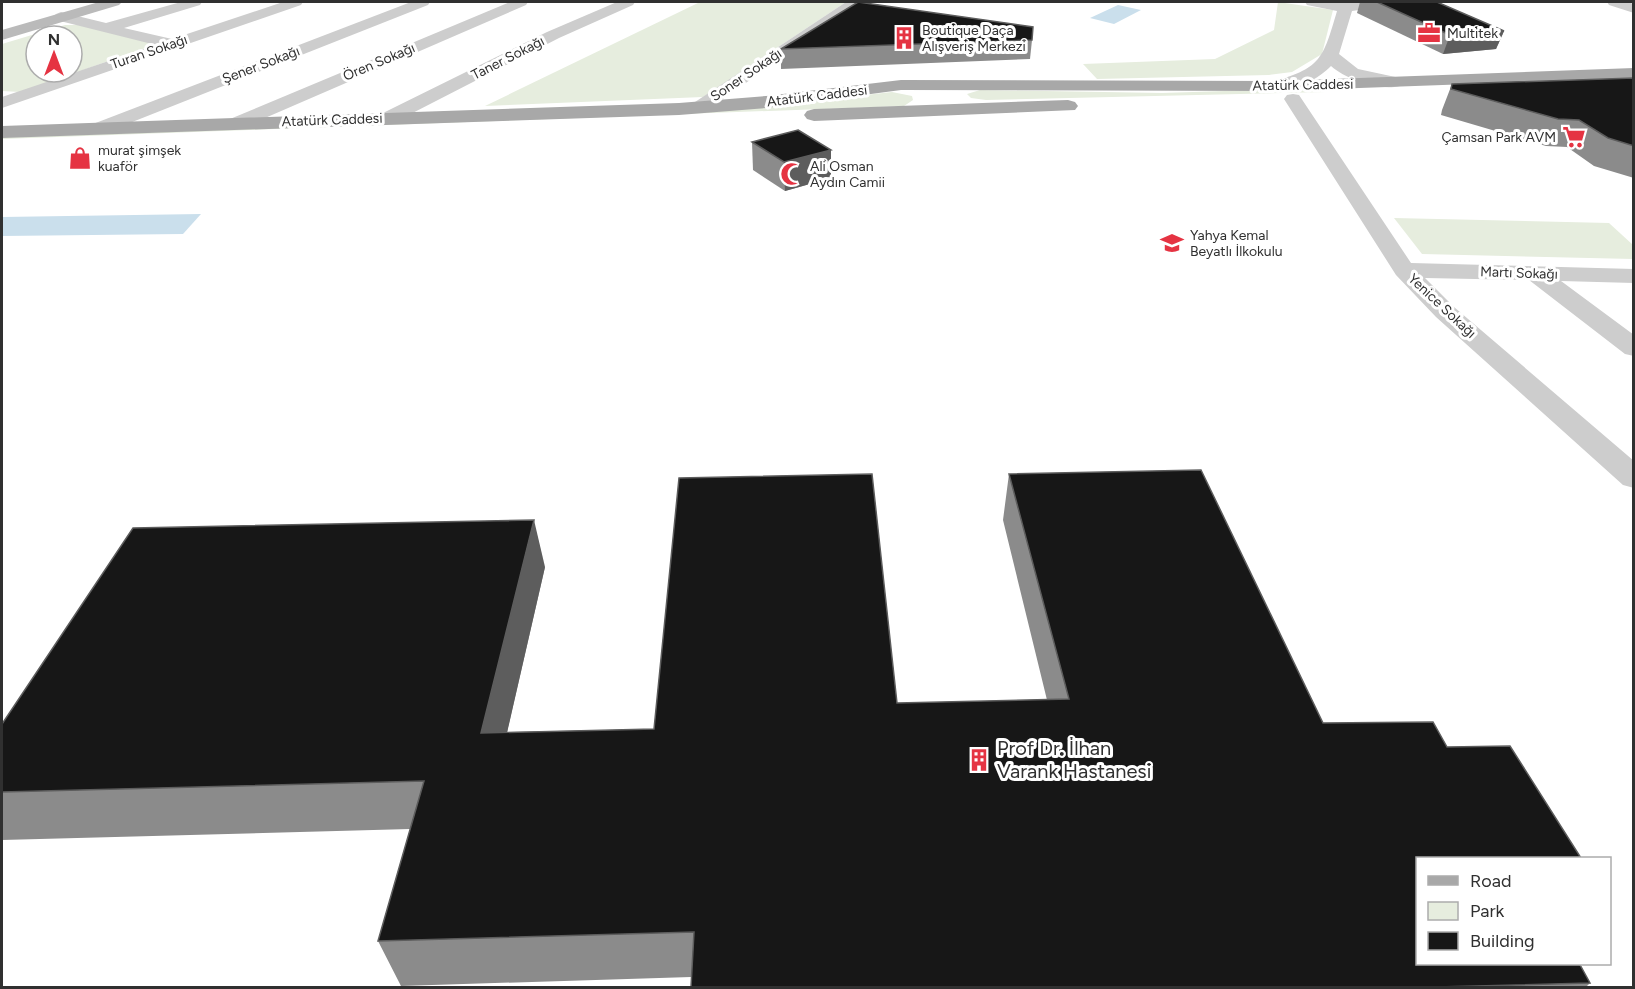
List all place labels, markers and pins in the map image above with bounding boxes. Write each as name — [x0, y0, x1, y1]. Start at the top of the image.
office icon: Multitek — [1416, 20, 1442, 46]
place label: Boutique Daça Alışveriş Merkezi — [922, 22, 1026, 55]
building icon: Boutique Daça Alışveriş Merkezi — [891, 25, 917, 51]
place label: Multitek — [1447, 25, 1498, 42]
supermarket icon: Çamsan Park AVM — [1561, 124, 1587, 150]
place label: Çamsan Park AVM — [1441, 129, 1556, 146]
place label: murat şimşek kuaför — [98, 142, 181, 175]
shop icon: murat şimşek kuaför — [67, 145, 93, 171]
place label: Ali Osman Aydın Camii — [810, 158, 885, 191]
mosque icon: Ali Osman Aydın Camii — [779, 161, 805, 187]
place label: Yahya Kemal Beyatlı İlkokulu — [1190, 227, 1283, 260]
school or university icon: Yahya Kemal Beyatlı İlkokulu — [1159, 230, 1185, 256]
place label: Prof Dr. İlhan Varank Hastanesi — [997, 736, 1151, 783]
building icon: Prof Dr. İlhan Varank Hastanesi — [966, 747, 992, 773]

